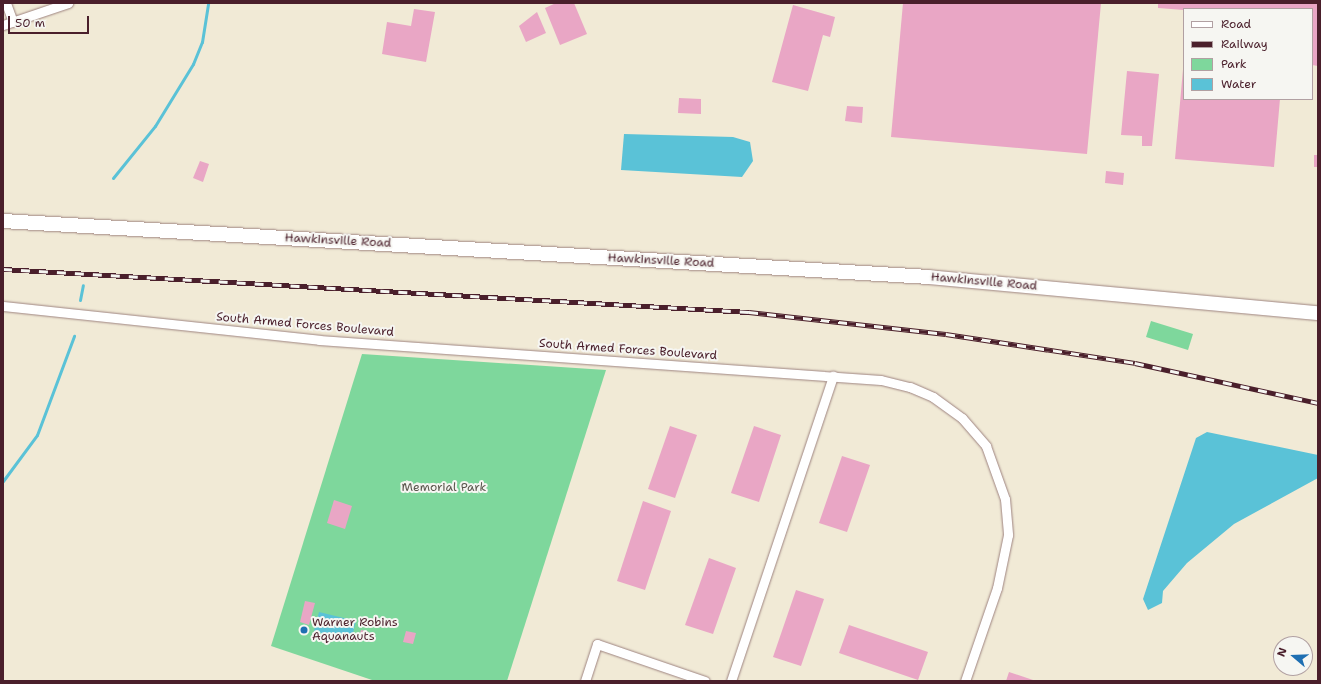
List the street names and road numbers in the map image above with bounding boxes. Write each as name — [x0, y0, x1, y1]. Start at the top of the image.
street label: Hawkinsville Road — [284, 231, 392, 251]
street label: Hawkinsville Road — [607, 251, 715, 271]
street label: Hawkinsville Road — [930, 270, 1038, 294]
street label: South Armed Forces Boulevard — [216, 310, 394, 340]
street label: South Armed Forces Boulevard — [539, 337, 717, 363]

